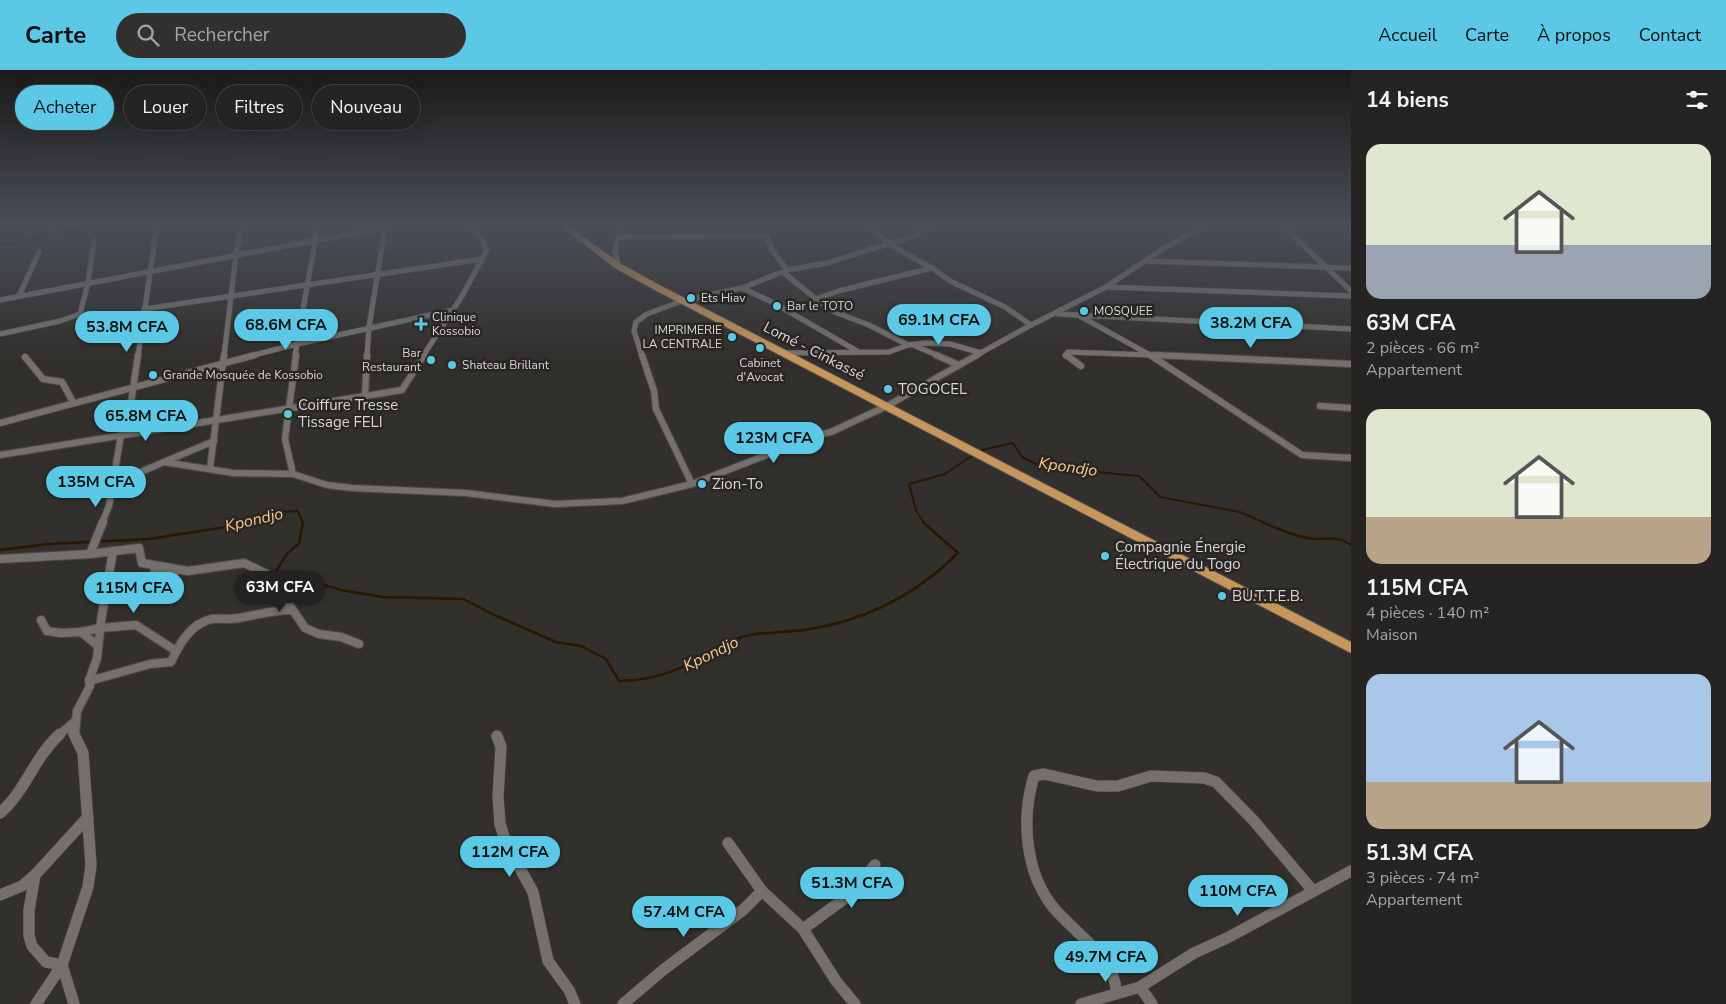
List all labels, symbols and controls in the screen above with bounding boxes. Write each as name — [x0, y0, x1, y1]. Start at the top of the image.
search box — [116, 13, 466, 58]
text: Carte — [25, 19, 86, 51]
icon: search — [134, 21, 162, 49]
text: Rechercher — [174, 22, 270, 48]
text: Accueil — [1378, 23, 1437, 47]
text: Carte — [1465, 23, 1509, 47]
text: À propos — [1537, 23, 1611, 47]
text: Contact — [1639, 23, 1701, 47]
chip: Acheter — [15, 85, 114, 130]
chip: Louer — [124, 85, 206, 130]
chip: Filtres — [216, 85, 302, 130]
chip: Nouveau — [312, 85, 420, 130]
text: 14 biens — [1366, 86, 1449, 114]
icon: filters — [1683, 86, 1711, 114]
icon: home — [1494, 177, 1584, 267]
place label: Ets Hiav — [701, 290, 746, 306]
marker: Ets Hiav — [685, 292, 697, 304]
place label: Bar le TOTO — [787, 298, 853, 314]
marker: Bar le TOTO — [771, 300, 783, 312]
place label: MOSQUEE — [1094, 303, 1153, 319]
pin: 69.1M CFA — [882, 304, 996, 346]
marker: MOSQUEE — [1078, 305, 1090, 317]
pin: 38.2M CFA — [1194, 306, 1308, 349]
pin: 68.6M CFA — [229, 308, 343, 351]
place label: Clinique Kossobio — [432, 309, 481, 339]
text: 69.1M CFA — [898, 309, 980, 331]
text: 63M CFA — [1366, 309, 1456, 337]
pin: 53.8M CFA — [70, 310, 184, 353]
text: 38.2M CFA — [1210, 312, 1292, 334]
text: 68.6M CFA — [245, 314, 327, 336]
text: 53.8M CFA — [86, 316, 168, 338]
marker: Clinique Kossobio — [414, 317, 428, 331]
street label: Lomé - Cinkassé — [760, 317, 868, 385]
place label: IMPRIMERIE LA CENTRALE — [643, 322, 722, 352]
marker: IMPRIMERIE LA CENTRALE — [726, 331, 738, 343]
text: 2 pièces · 66 m² — [1366, 337, 1480, 359]
marker: Cabinet d'Avocat — [754, 342, 766, 354]
place label: Bar Restaurant — [362, 345, 422, 375]
marker: Bar Restaurant — [425, 354, 437, 366]
place label: Cabinet d'Avocat — [737, 355, 784, 385]
place label: Shateau Brillant — [462, 357, 550, 373]
marker: Shateau Brillant — [446, 359, 458, 371]
text: Appartement — [1366, 359, 1462, 381]
place label: Grande Mosquée de Kossobio — [163, 367, 323, 383]
marker: Grande Mosquée de Kossobio — [147, 369, 159, 381]
place label: TOGOCEL — [898, 379, 967, 399]
marker: TOGOCEL — [882, 383, 894, 395]
place label: Coiffure Tresse Tissage FELI — [298, 395, 398, 432]
pin: 65.8M CFA — [89, 400, 203, 442]
text: 65.8M CFA — [105, 405, 187, 427]
marker: Coiffure Tresse Tissage FELI — [282, 408, 294, 420]
pin: 123M CFA — [722, 422, 826, 464]
text: 123M CFA — [735, 427, 813, 449]
icon: home — [1494, 442, 1584, 532]
water label: Kpondjo — [1037, 452, 1099, 482]
pin: 135M CFA — [44, 466, 148, 508]
text: 135M CFA — [57, 471, 135, 493]
place label: Zion-To — [712, 474, 763, 494]
marker: Zion-To — [696, 478, 708, 490]
water label: Kpondjo — [223, 503, 285, 537]
place label: Compagnie Énergie Électrique du Togo — [1115, 537, 1246, 574]
marker: Compagnie Énergie Électrique du Togo — [1099, 550, 1111, 562]
pin: 63M CFA — [234, 570, 326, 613]
pin: 115M CFA — [82, 572, 186, 614]
text: 115M CFA — [1366, 574, 1468, 602]
text: 63M CFA — [246, 576, 314, 598]
text: 115M CFA — [95, 577, 173, 599]
place label: BU.T.T.E.B. — [1232, 586, 1303, 606]
marker: BU.T.T.E.B. — [1216, 590, 1228, 602]
text: 4 pièces · 140 m² — [1366, 602, 1489, 624]
text: Maison — [1366, 624, 1418, 646]
water label: Kpondjo — [680, 631, 743, 677]
icon: home — [1494, 707, 1584, 797]
pin: 112M CFA — [458, 836, 562, 878]
text: 51.3M CFA — [1366, 839, 1473, 867]
text: 112M CFA — [471, 841, 549, 863]
pin: 51.3M CFA — [795, 866, 909, 909]
text: 3 pièces · 74 m² — [1366, 867, 1480, 889]
text: 51.3M CFA — [811, 872, 893, 894]
pin: 110M CFA — [1186, 874, 1290, 917]
text: 110M CFA — [1199, 880, 1277, 902]
text: Appartement — [1366, 889, 1462, 911]
pin: 57.4M CFA — [627, 896, 741, 938]
text: 57.4M CFA — [643, 901, 725, 923]
pin: 49.7M CFA — [1049, 940, 1163, 983]
text: 49.7M CFA — [1065, 946, 1147, 968]

